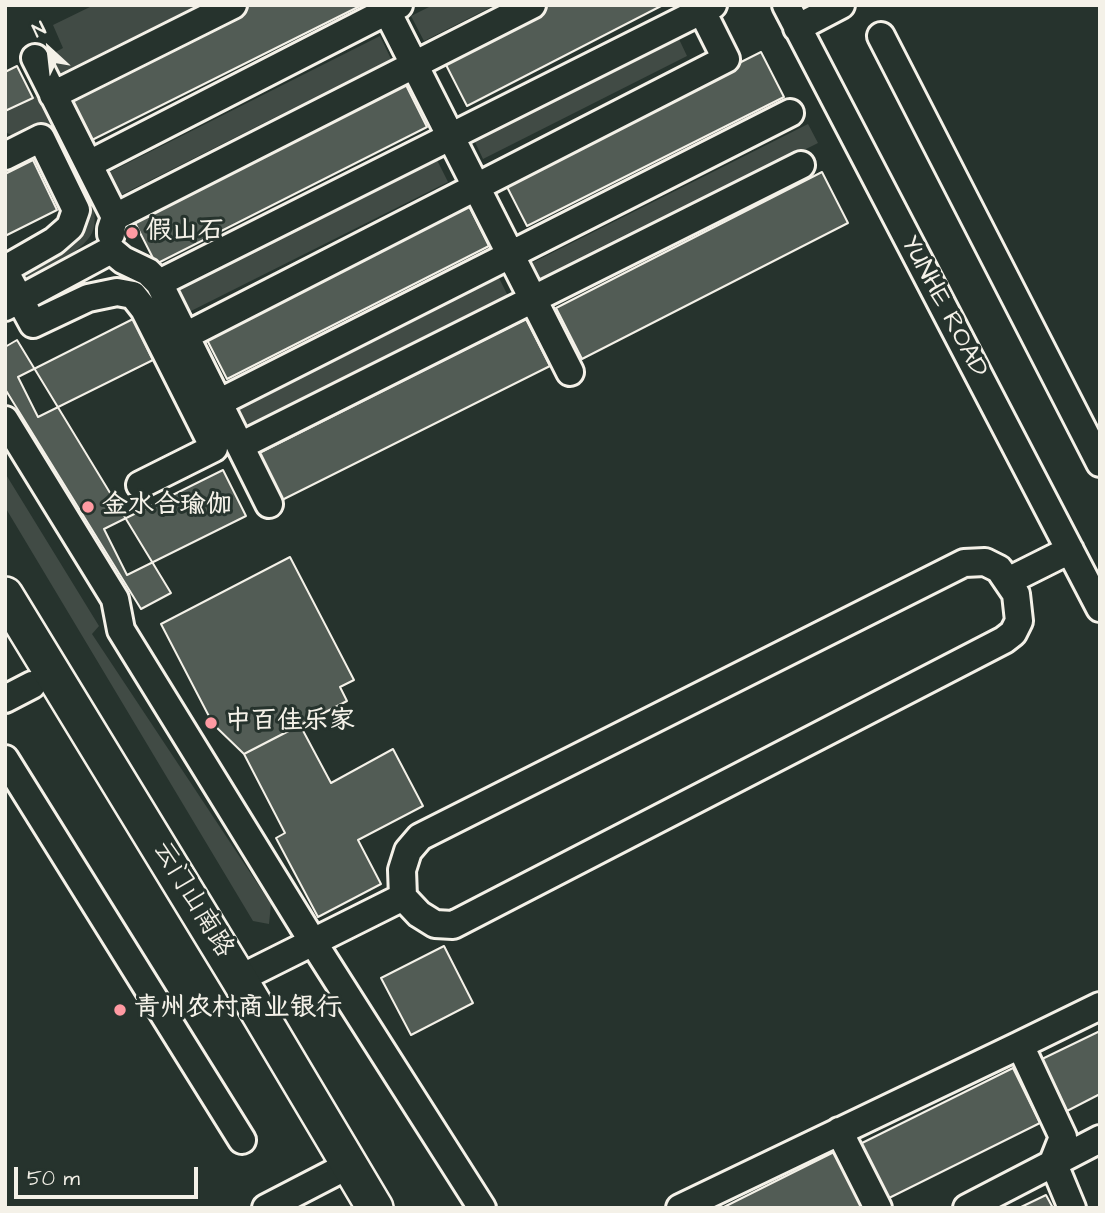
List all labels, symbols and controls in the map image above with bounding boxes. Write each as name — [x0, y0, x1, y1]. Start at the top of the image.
north arrow — [14, 14, 84, 84]
text: N — [28, 15, 51, 45]
place label: 假山石 — [146, 217, 224, 249]
marker: 假山石 — [124, 225, 140, 241]
street label: YUNHE ROAD — [893, 231, 993, 383]
place label: 金水合瑜伽 — [102, 491, 232, 523]
marker: 金水合瑜伽 — [80, 499, 96, 515]
place label: 中百佳乐家 — [225, 707, 355, 739]
marker: 中百佳乐家 — [203, 715, 219, 731]
street label: 云门山南路 — [145, 836, 239, 964]
place label: 青州农村商业银行 — [134, 994, 342, 1026]
marker: 青州农村商业银行 — [112, 1002, 128, 1018]
scale bar — [18, 1154, 201, 1198]
text: 50 m — [27, 1164, 80, 1193]

